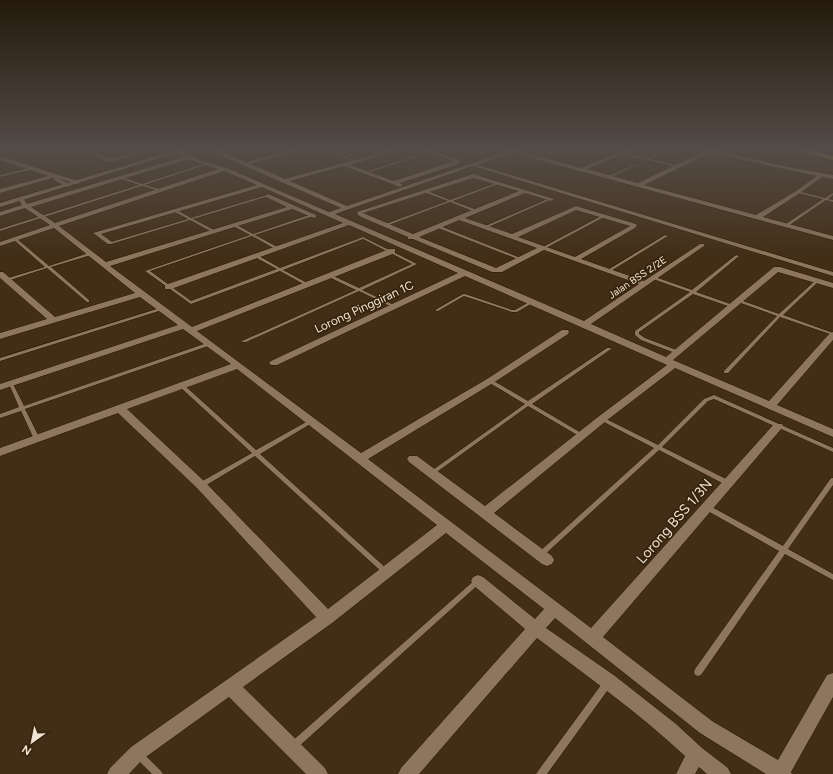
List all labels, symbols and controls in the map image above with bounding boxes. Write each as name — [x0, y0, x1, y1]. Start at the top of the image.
street label: Jalan BSS 2/2E — [606, 253, 669, 302]
street label: Lorong Pinggiran 1C — [312, 278, 416, 336]
street label: Lorong BSS 1/3N — [633, 476, 716, 567]
north arrow — [12, 722, 52, 762]
text: N — [20, 742, 34, 758]

